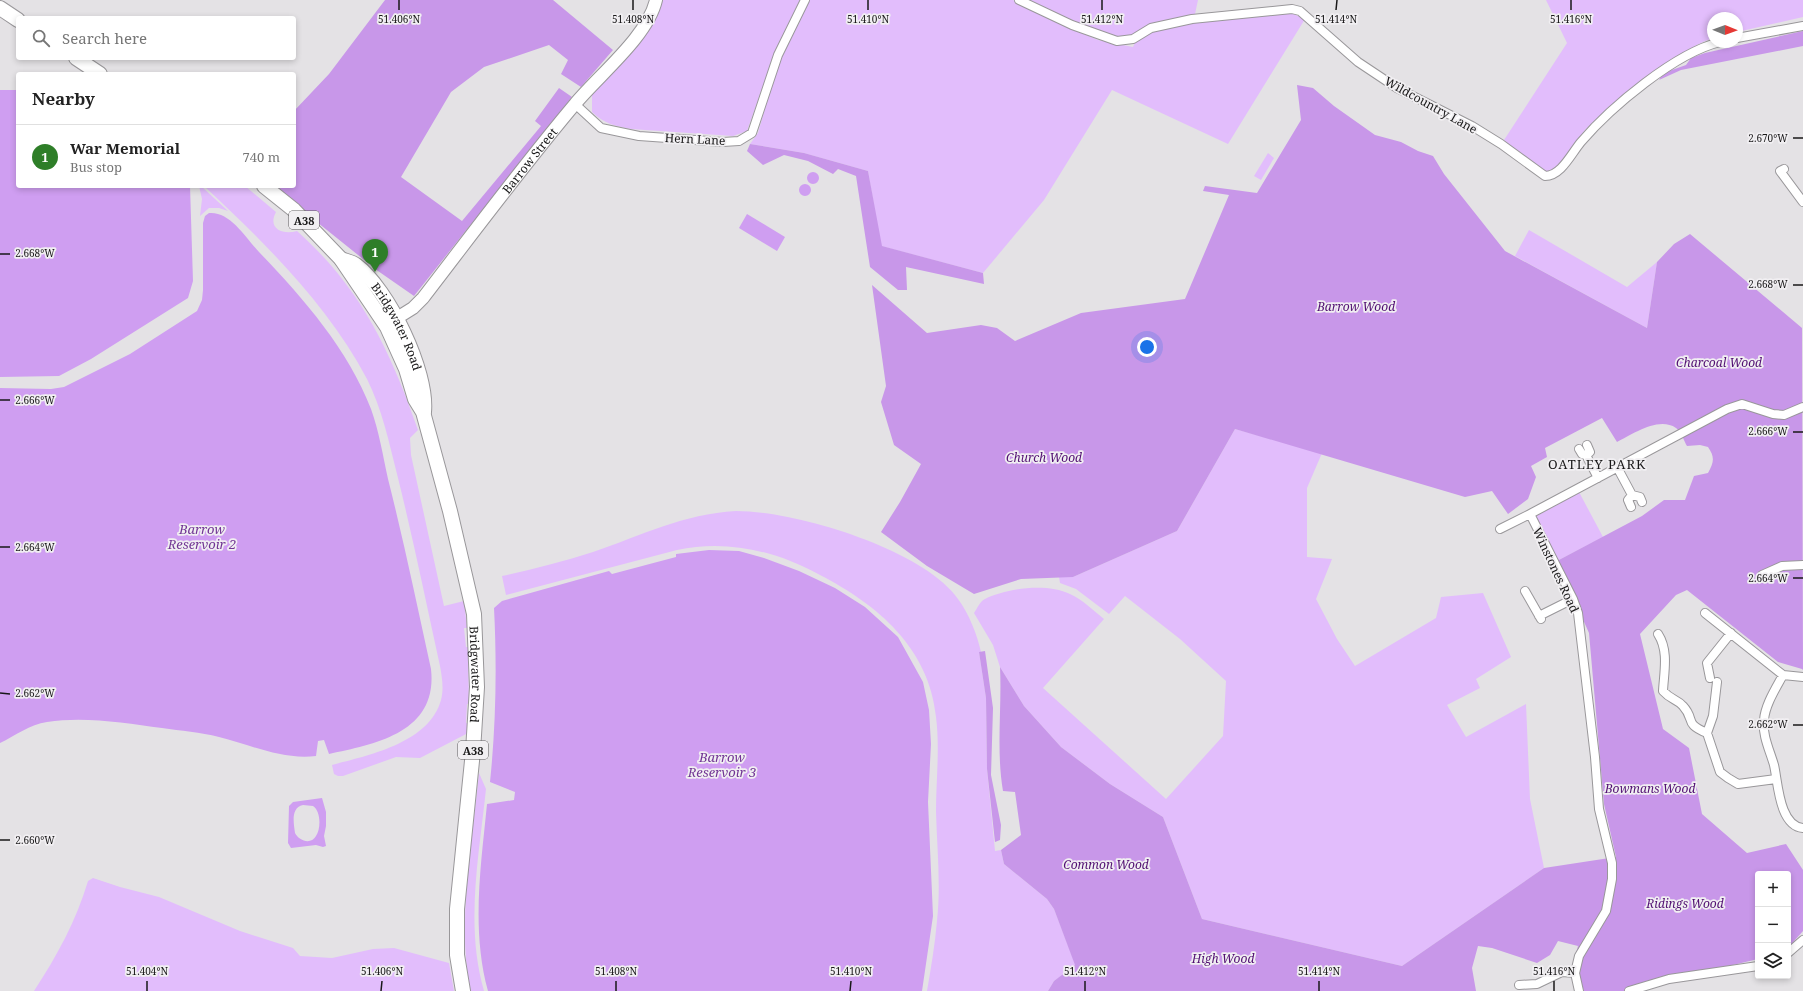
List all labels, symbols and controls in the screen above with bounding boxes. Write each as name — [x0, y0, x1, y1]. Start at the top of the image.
text: 51.406°N — [378, 12, 420, 26]
text: 51.408°N — [612, 12, 654, 26]
text: 51.410°N — [847, 12, 889, 26]
text: 51.412°N — [1081, 12, 1123, 26]
text: 51.414°N — [1315, 12, 1357, 26]
text: 51.416°N — [1550, 12, 1592, 26]
north arrow — [1707, 12, 1743, 48]
search box — [16, 16, 296, 60]
icon: search — [30, 27, 52, 49]
text: Search here — [62, 28, 147, 48]
street label: Wildcountry Lane — [1381, 72, 1481, 138]
text: Nearby — [32, 87, 95, 110]
street label: Barrow Street — [498, 124, 561, 197]
street label: Hern Lane — [664, 129, 726, 149]
text: 2.670°W — [1748, 131, 1788, 145]
text: War Memorial — [70, 138, 180, 158]
text: 1 — [41, 148, 49, 166]
text: 740 m — [243, 148, 280, 166]
text: Bus stop — [70, 158, 122, 176]
road number: A38 — [289, 211, 319, 229]
pin: 1 — [362, 239, 388, 272]
text: 2.668°W — [15, 246, 55, 260]
text: 2.668°W — [1748, 277, 1788, 291]
street label: Bridgwater Road — [368, 279, 426, 373]
park label: Barrow Wood — [1316, 298, 1395, 315]
your location — [1137, 337, 1157, 357]
park label: Charcoal Wood — [1676, 354, 1762, 371]
text: 2.666°W — [15, 393, 55, 407]
text: 2.666°W — [1748, 424, 1788, 438]
park label: Church Wood — [1006, 449, 1082, 466]
district label: OATLEY PARK — [1548, 455, 1646, 473]
water label: Barrow Reservoir 2 — [167, 520, 236, 553]
street label: Winstones Road — [1529, 525, 1583, 616]
text: 2.664°W — [15, 540, 55, 554]
text: 2.664°W — [1748, 571, 1788, 585]
street label: Bridgwater Road — [466, 626, 486, 724]
text: 2.662°W — [15, 686, 55, 700]
text: 2.662°W — [1748, 717, 1788, 731]
road number: A38 — [458, 741, 488, 759]
water label: Barrow Reservoir 3 — [687, 748, 756, 781]
park label: Bowmans Wood — [1604, 780, 1695, 797]
text: 2.660°W — [15, 833, 55, 847]
park label: Common Wood — [1063, 856, 1149, 873]
map controls — [1755, 871, 1791, 979]
button: + — [1755, 871, 1791, 907]
park label: Ridings Wood — [1645, 895, 1724, 912]
button: − — [1755, 907, 1791, 943]
button: layers — [1755, 943, 1791, 979]
park label: High Wood — [1191, 950, 1254, 967]
text: 51.404°N — [126, 964, 168, 978]
text: 51.406°N — [361, 964, 403, 978]
text: 51.408°N — [595, 964, 637, 978]
text: 51.410°N — [830, 964, 872, 978]
text: 51.412°N — [1064, 964, 1106, 978]
text: 51.414°N — [1298, 964, 1340, 978]
text: 51.416°N — [1533, 964, 1575, 978]

